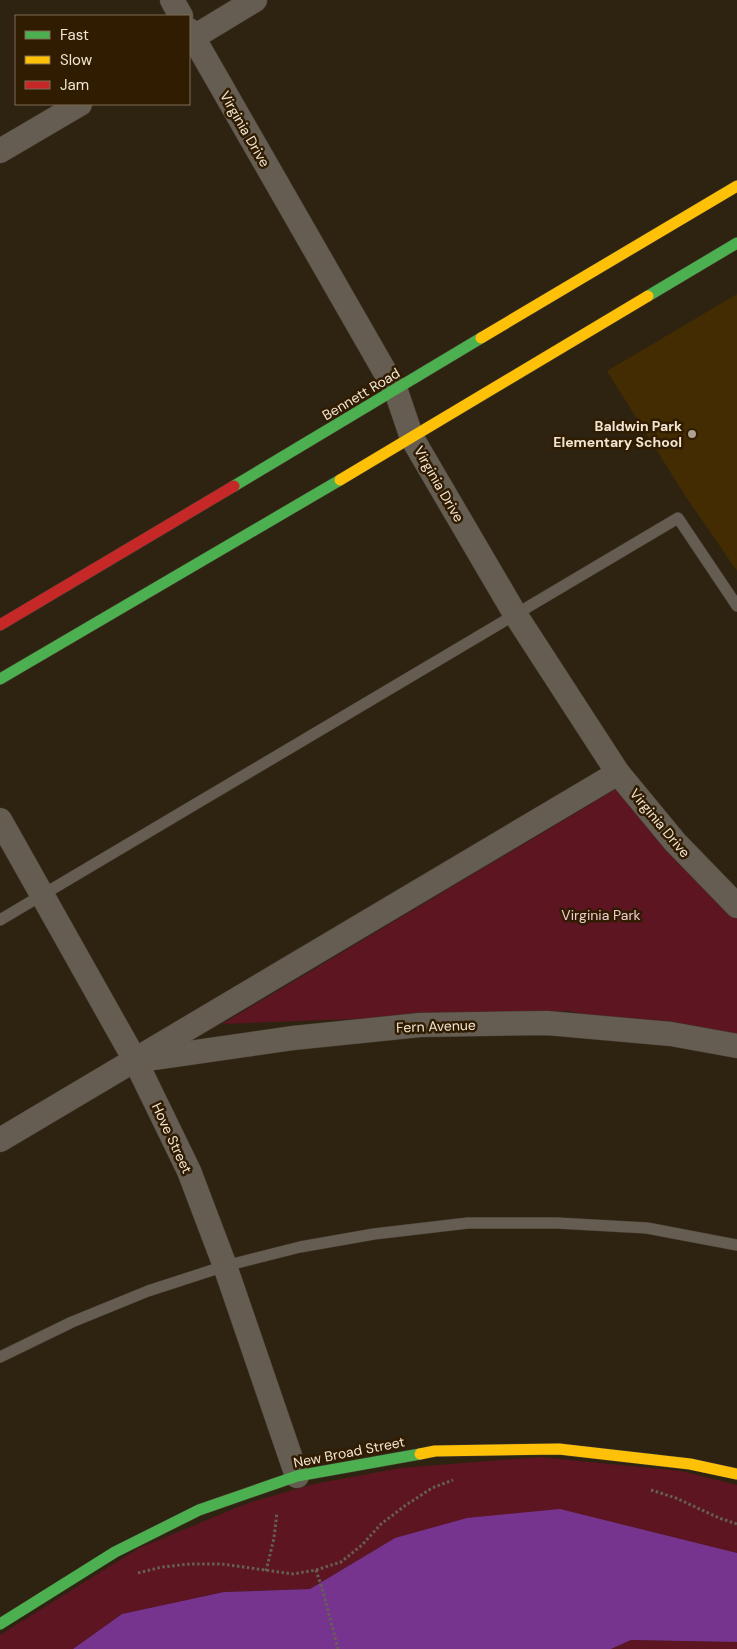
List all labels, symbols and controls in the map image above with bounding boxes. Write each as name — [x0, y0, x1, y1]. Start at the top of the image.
legend — [15, 15, 190, 105]
text: Fast — [60, 25, 89, 45]
text: Slow — [60, 50, 93, 70]
text: Jam — [60, 75, 89, 95]
street label: Virginia Drive — [216, 88, 274, 170]
street label: Bennett Road — [319, 364, 403, 424]
place label: Baldwin Park Elementary School — [553, 417, 682, 451]
marker: Baldwin Park Elementary School — [686, 428, 698, 440]
street label: Virginia Drive — [410, 443, 468, 525]
street label: Virginia Drive — [626, 785, 694, 861]
park label: Virginia Park — [561, 906, 641, 924]
street label: Fern Avenue — [396, 1016, 476, 1036]
street label: Hove Street — [148, 1100, 196, 1176]
street label: New Broad Street — [292, 1432, 406, 1472]

